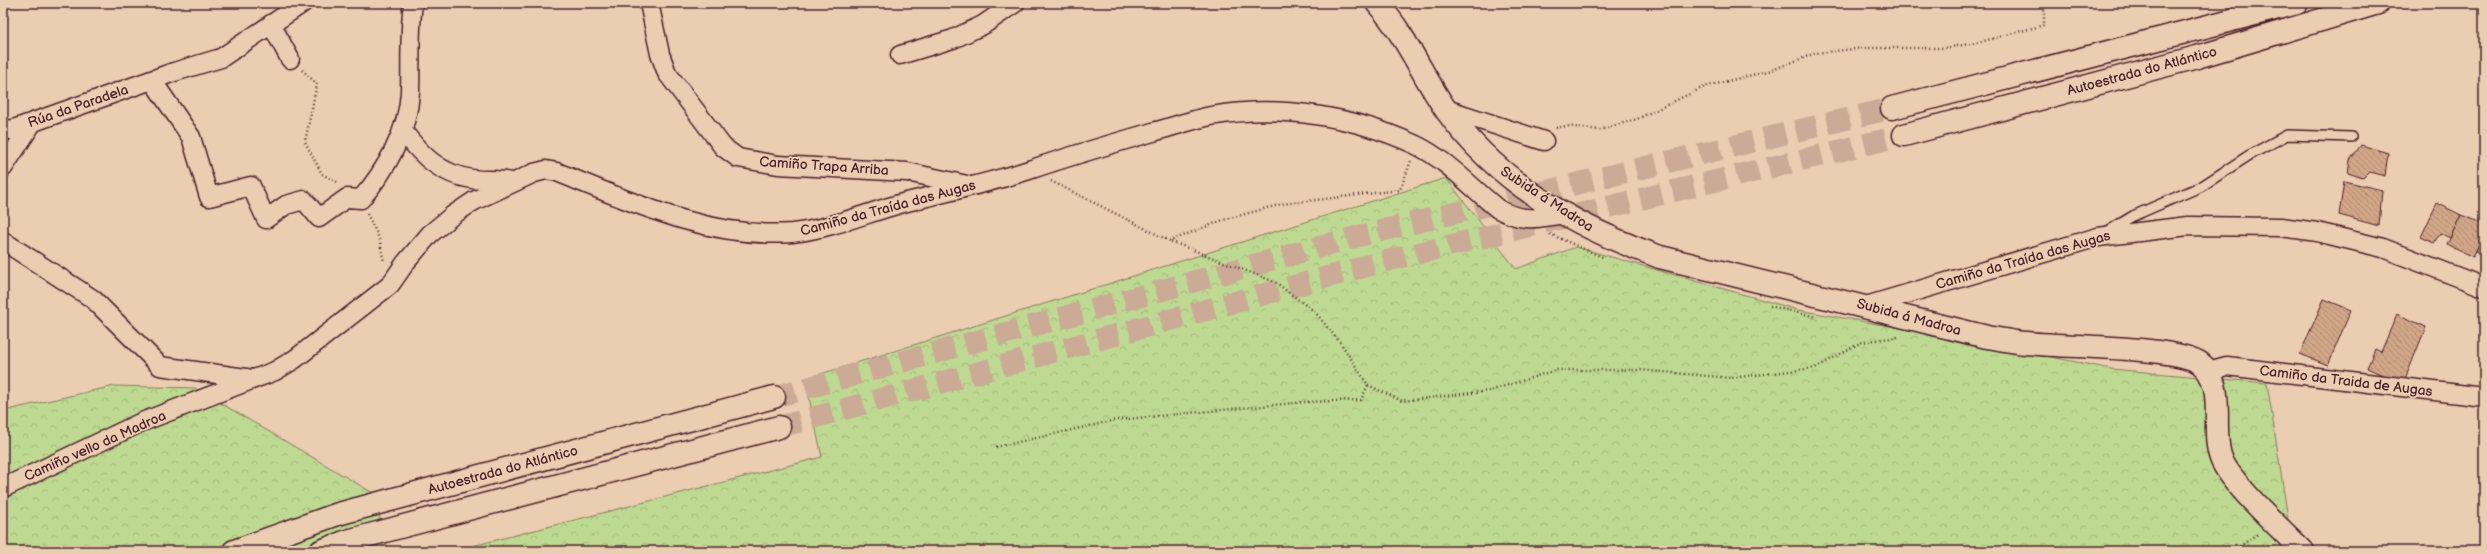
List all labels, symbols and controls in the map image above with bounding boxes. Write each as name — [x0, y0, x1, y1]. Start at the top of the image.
street label: Autoestrada do Atlántico — [2065, 43, 2219, 99]
street label: Rúa da Paradela — [25, 81, 131, 131]
street label: Camiño Trapa Arriba — [759, 153, 889, 179]
street label: Subida á Madroa — [1497, 163, 1597, 235]
street label: Camiño da Traída das Augas — [798, 176, 978, 240]
street label: Camiño da Traída das Augas — [1934, 227, 2112, 293]
street label: Subida á Madroa — [1855, 295, 1963, 339]
street label: Camiño da Traida de Augas — [2258, 362, 2434, 400]
street label: Camiño vello da Madroa — [21, 407, 169, 485]
street label: Autoestrada do Atlántico — [426, 442, 580, 498]

